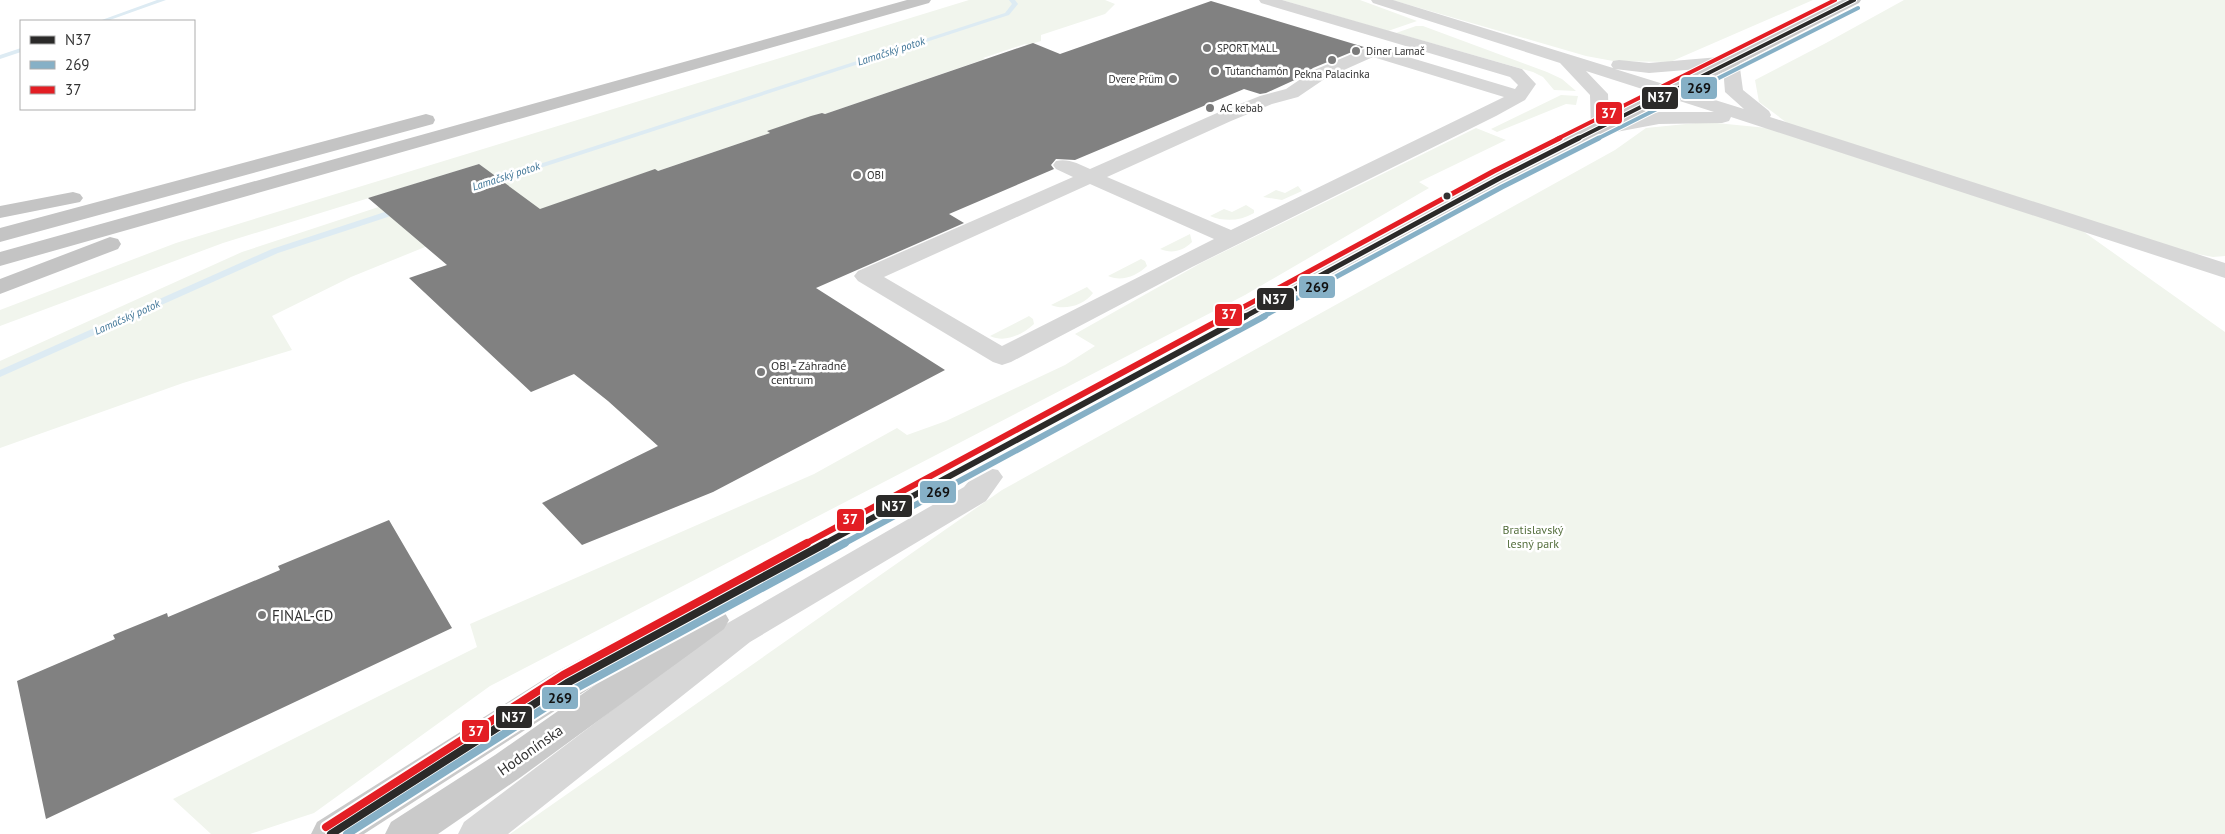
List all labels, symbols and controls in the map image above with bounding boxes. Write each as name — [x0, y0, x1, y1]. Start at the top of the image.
legend — [20, 20, 195, 110]
text: N37 — [65, 30, 91, 49]
water label: Lamačský potok — [855, 33, 928, 69]
place label: SPORT MALL — [1217, 41, 1278, 55]
marker: SPORT MALL — [1201, 42, 1213, 54]
place label: Diner Lamač — [1366, 44, 1425, 58]
marker: Diner Lamač — [1350, 45, 1362, 57]
marker: Pekna Palacinka — [1326, 54, 1338, 66]
text: 269 — [65, 55, 90, 74]
place label: Tutanchamón — [1225, 64, 1288, 78]
marker: Tutanchamón — [1209, 65, 1221, 77]
place label: Pekna Palacinka — [1294, 67, 1370, 81]
place label: Dvere Prüm — [1109, 72, 1163, 86]
marker: Dvere Prüm — [1167, 73, 1179, 85]
line badge: 269 — [1680, 76, 1718, 100]
text: 269 — [1687, 79, 1711, 97]
text: 37 — [65, 80, 81, 99]
line badge: N37 — [1641, 86, 1679, 110]
text: N37 — [1647, 88, 1673, 106]
place label: AC kebab — [1220, 101, 1263, 115]
line badge: 37 — [1595, 101, 1623, 125]
marker: AC kebab — [1204, 102, 1216, 114]
text: 37 — [1601, 104, 1617, 122]
water label: Lamačský potok — [470, 158, 543, 194]
place label: OBI — [867, 168, 884, 182]
marker: OBI — [851, 169, 863, 181]
unlabelled marker — [1442, 191, 1452, 201]
line badge: 269 — [1298, 275, 1336, 299]
text: 269 — [1305, 278, 1329, 296]
line badge: N37 — [1256, 287, 1295, 311]
text: N37 — [1262, 290, 1288, 308]
water label: Lamačský potok — [92, 296, 163, 338]
line badge: 37 — [1214, 303, 1243, 327]
text: 37 — [1221, 305, 1237, 323]
place label: OBI - Záhradné centrum — [771, 358, 846, 387]
marker: OBI - Záhradné centrum — [755, 366, 767, 378]
line badge: 269 — [919, 480, 957, 504]
text: 269 — [926, 483, 950, 501]
line badge: N37 — [875, 494, 913, 518]
text: N37 — [881, 497, 907, 515]
line badge: 37 — [836, 508, 865, 532]
text: 37 — [842, 510, 858, 528]
park label: Bratislavský lesný park — [1503, 522, 1564, 551]
place label: FINAL-CD — [272, 606, 333, 625]
marker: FINAL-CD — [256, 609, 268, 621]
line badge: 269 — [541, 686, 579, 710]
text: 269 — [548, 689, 572, 707]
line badge: N37 — [495, 705, 533, 729]
text: N37 — [501, 708, 527, 726]
line badge: 37 — [461, 719, 490, 743]
street label: Hodonínska — [494, 721, 566, 779]
text: 37 — [468, 722, 484, 740]

